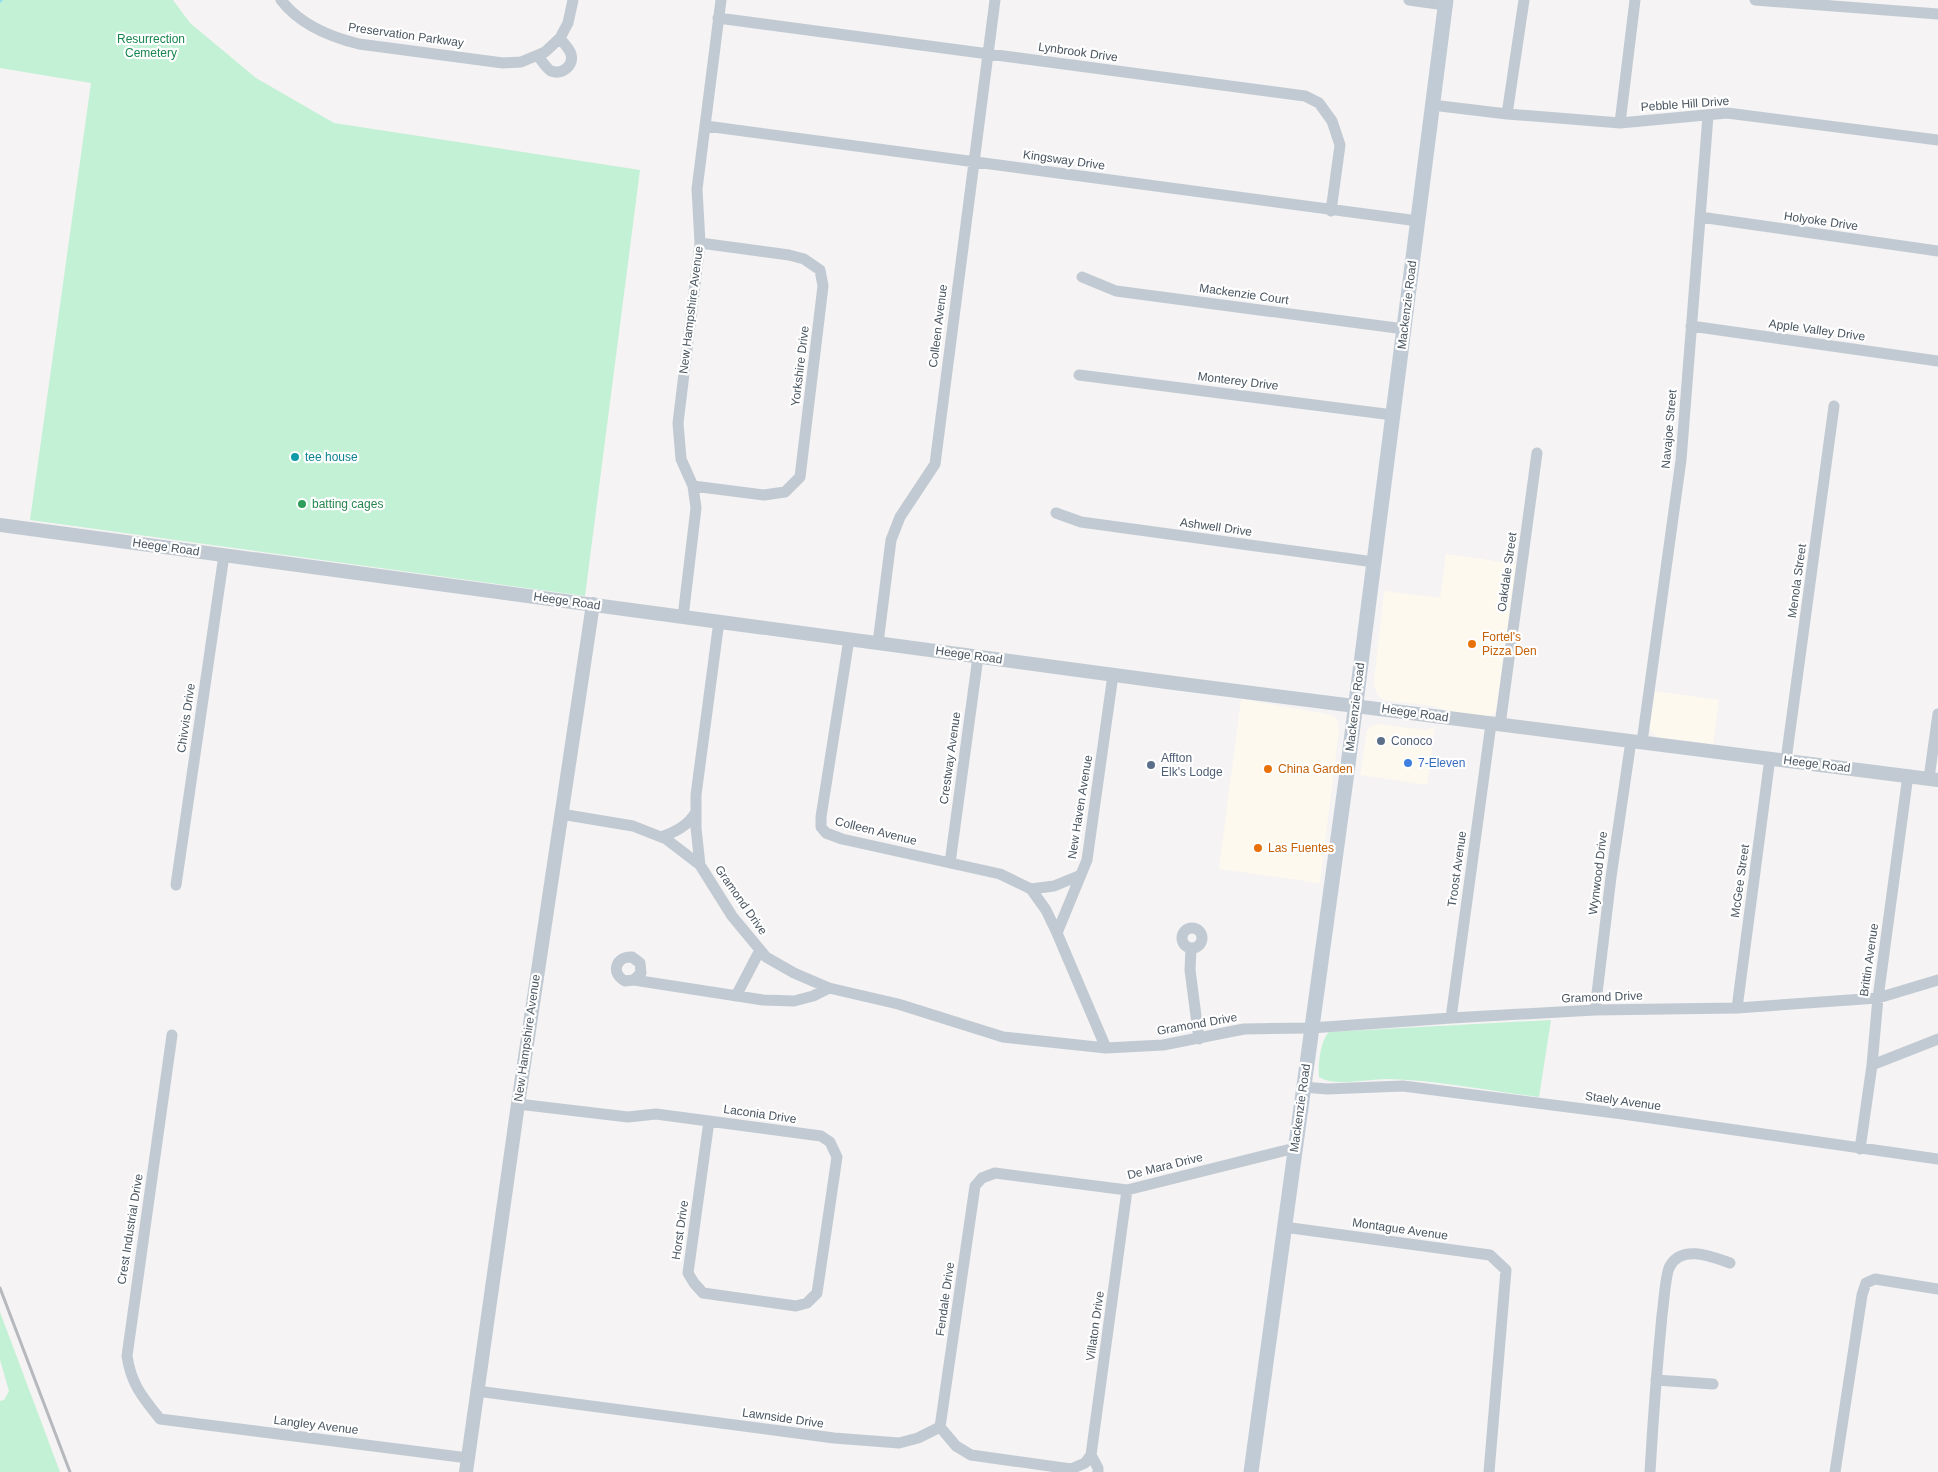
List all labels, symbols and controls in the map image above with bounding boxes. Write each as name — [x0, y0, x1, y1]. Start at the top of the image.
street label: Preservation Parkway — [347, 20, 465, 50]
park label: Resurrection Cemetery — [117, 32, 185, 60]
street label: Lynbrook Drive — [1037, 39, 1119, 65]
street label: Pebble Hill Drive — [1640, 94, 1730, 114]
street label: Kingsway Drive — [1022, 147, 1106, 173]
street label: Holyoke Drive — [1783, 209, 1859, 233]
street label: New Hampshire Avenue — [676, 245, 706, 375]
street label: Mackenzie Road — [1395, 260, 1419, 350]
street label: Mackenzie Court — [1198, 281, 1290, 307]
street label: Colleen Avenue — [926, 283, 950, 368]
street label: Apple Valley Drive — [1768, 316, 1866, 344]
street label: Yorkshire Drive — [788, 325, 812, 407]
street label: Monterey Drive — [1197, 369, 1280, 393]
street label: Navajoe Street — [1659, 388, 1679, 469]
place label: tee house — [305, 450, 358, 464]
marker: tee house — [289, 451, 301, 463]
place label: batting cages — [312, 497, 383, 511]
marker: batting cages — [296, 498, 308, 510]
street label: Ashwell Drive — [1179, 515, 1253, 539]
street label: Oakdale Street — [1494, 531, 1520, 613]
street label: Heege Road — [132, 535, 200, 559]
street label: Menola Street — [1785, 542, 1809, 619]
street label: Heege Road — [533, 589, 601, 613]
place label: Fortel's Pizza Den — [1482, 630, 1537, 658]
marker: Fortel's Pizza Den — [1466, 638, 1478, 650]
street label: Heege Road — [935, 643, 1003, 667]
street label: Mackenzie Road — [1343, 662, 1367, 752]
street label: Chivvis Drive — [174, 682, 198, 754]
street label: Heege Road — [1381, 701, 1449, 725]
street label: Crestway Avenue — [937, 711, 963, 805]
place label: Conoco — [1391, 734, 1433, 748]
marker: Conoco — [1375, 735, 1387, 747]
place label: Affton Elk's Lodge — [1161, 751, 1223, 779]
street label: Heege Road — [1783, 753, 1851, 775]
street label: New Haven Avenue — [1065, 754, 1095, 860]
place label: 7-Eleven — [1418, 756, 1465, 770]
marker: 7-Eleven — [1402, 757, 1414, 769]
marker: Affton Elk's Lodge — [1145, 759, 1157, 771]
place label: China Garden — [1278, 762, 1353, 776]
marker: China Garden — [1262, 763, 1274, 775]
street label: Colleen Avenue — [834, 814, 919, 848]
street label: Troost Avenue — [1445, 830, 1469, 908]
street label: Wynwood Drive — [1586, 830, 1610, 916]
place label: Las Fuentes — [1268, 841, 1334, 855]
marker: Las Fuentes — [1252, 842, 1264, 854]
street label: McGee Street — [1728, 843, 1752, 919]
street label: Gramond Drive — [712, 863, 770, 938]
street label: Brittin Avenue — [1857, 922, 1881, 998]
street label: New Hampshire Avenue — [511, 973, 543, 1103]
street label: Gramond Drive — [1561, 989, 1643, 1005]
street label: Gramond Drive — [1156, 1010, 1239, 1038]
street label: Mackenzie Road — [1287, 1063, 1313, 1153]
street label: Staely Avenue — [1584, 1089, 1662, 1113]
street label: Laconia Drive — [723, 1102, 798, 1126]
street label: De Mara Drive — [1126, 1150, 1205, 1182]
street label: Crest Industrial Drive — [114, 1172, 146, 1285]
street label: Horst Drive — [669, 1199, 691, 1261]
street label: Montague Avenue — [1351, 1215, 1449, 1243]
street label: Fendale Drive — [933, 1261, 957, 1337]
street label: Villaton Drive — [1083, 1290, 1107, 1362]
street label: Lawnside Drive — [741, 1405, 825, 1431]
street label: Langley Avenue — [273, 1413, 359, 1437]

